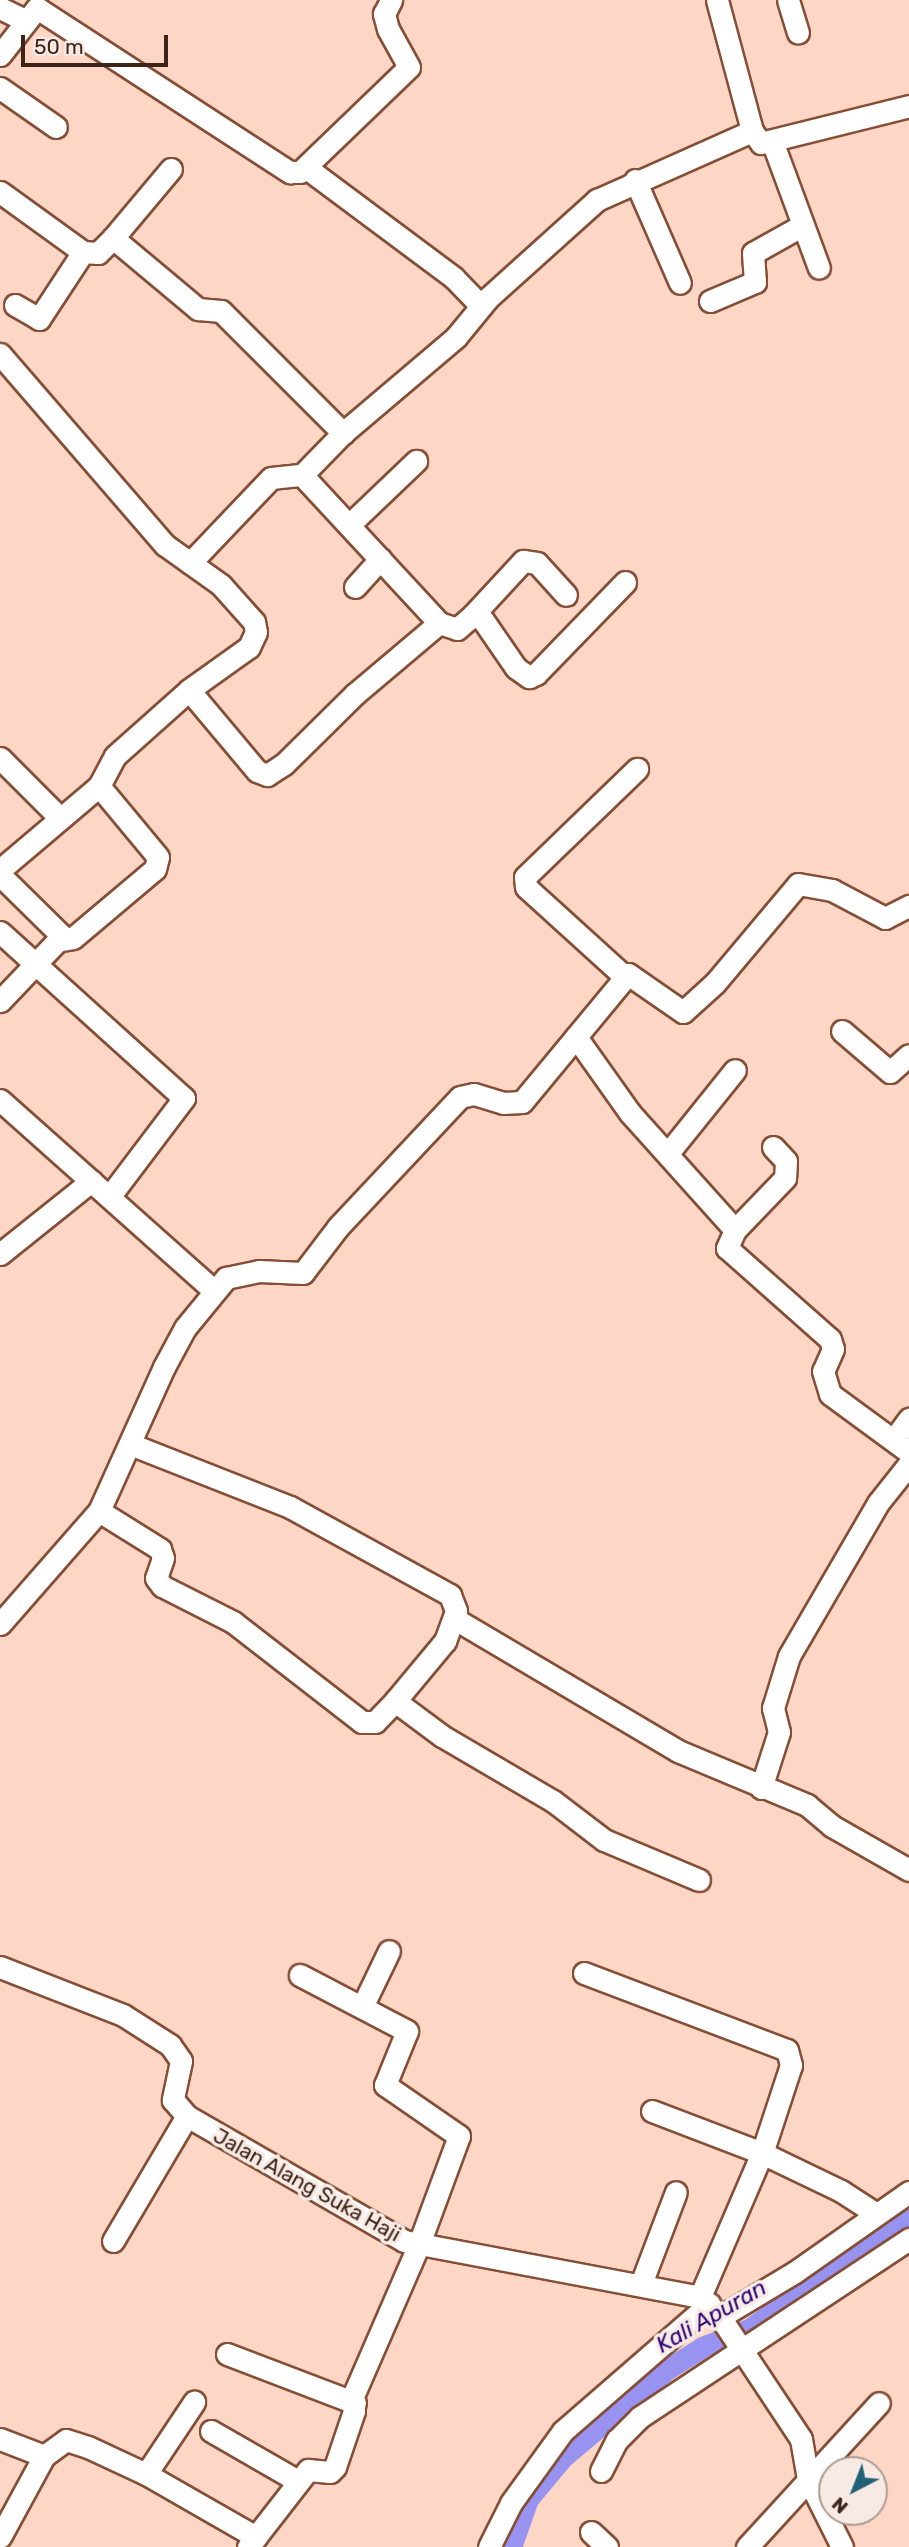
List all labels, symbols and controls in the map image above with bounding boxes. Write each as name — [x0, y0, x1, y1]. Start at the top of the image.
scale bar — [24, 21, 172, 65]
text: 50 m — [34, 34, 84, 59]
street label: Jalan Alang Suka Haji — [209, 2123, 405, 2247]
water label: Kali Apuran — [651, 2273, 771, 2359]
north arrow — [818, 2456, 888, 2526]
text: N — [827, 2492, 853, 2519]

